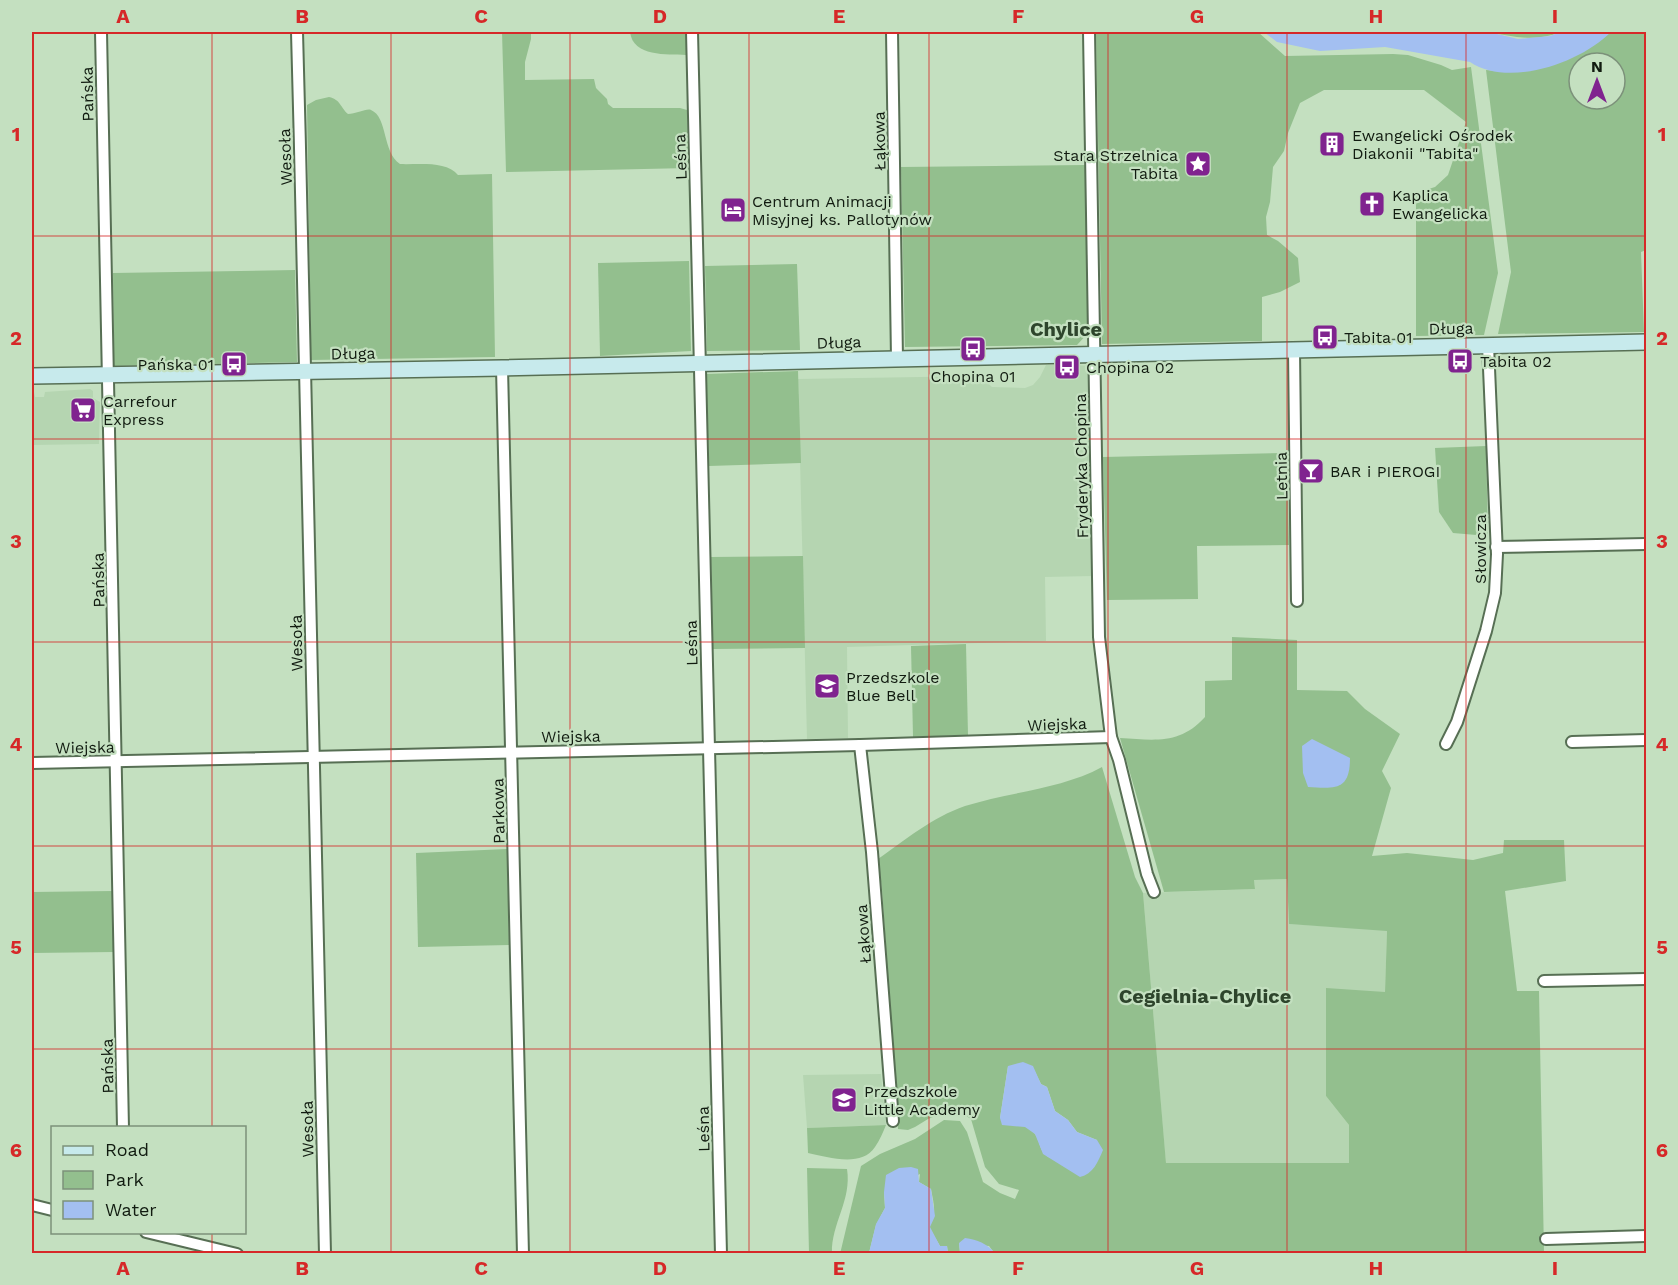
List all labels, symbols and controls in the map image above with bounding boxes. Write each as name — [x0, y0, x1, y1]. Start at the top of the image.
text: A — [116, 4, 130, 28]
text: B — [295, 4, 309, 28]
text: C — [474, 4, 488, 28]
text: D — [653, 4, 667, 28]
text: E — [833, 4, 845, 28]
text: F — [1012, 4, 1024, 28]
text: G — [1190, 4, 1204, 28]
text: H — [1369, 4, 1383, 28]
text: I — [1552, 4, 1558, 28]
north arrow — [1567, 51, 1627, 111]
text: N — [1591, 57, 1603, 76]
street label: Pańska — [78, 66, 97, 122]
street label: Łąkowa — [869, 111, 890, 171]
text: 1 — [12, 122, 20, 146]
text: 1 — [1658, 122, 1666, 146]
place label: Ewangelicki Ośrodek Diakonii "Tabita" — [1352, 126, 1513, 163]
street label: Wesoła — [275, 128, 296, 186]
building icon: Ewangelicki Ośrodek Diakonii "Tabita" — [1317, 129, 1347, 159]
street label: Leśna — [670, 134, 691, 180]
place label: Stara Strzelnica Tabita — [1053, 146, 1178, 183]
place icon: Stara Strzelnica Tabita — [1183, 149, 1213, 179]
place label: Kaplica Ewangelicka — [1392, 186, 1488, 223]
church icon: Kaplica Ewangelicka — [1357, 189, 1387, 219]
place label: Centrum Animacji Misyjnej ks. Pallotynów — [752, 192, 932, 229]
hotel icon: Centrum Animacji Misyjnej ks. Pallotynów — [718, 195, 748, 225]
district label: Chylice — [1030, 317, 1102, 341]
street label: Długa — [1428, 319, 1474, 338]
bus stop icon: Tabita 01 — [1310, 322, 1340, 352]
text: 2 — [10, 326, 22, 350]
text: 2 — [1656, 326, 1668, 350]
place label: Tabita 01 — [1344, 328, 1412, 347]
street label: Długa — [816, 332, 862, 353]
bus stop icon: Chopina 01 — [958, 334, 988, 364]
street label: Długa — [330, 344, 376, 363]
bus stop icon: Tabita 02 — [1445, 346, 1475, 376]
bus stop icon: Pańska 01 — [219, 349, 249, 379]
bus stop icon: Chopina 02 — [1052, 352, 1082, 382]
place label: Tabita 02 — [1480, 352, 1552, 371]
place label: Pańska 01 — [138, 355, 214, 374]
place label: Chopina 02 — [1086, 358, 1174, 377]
place label: Chopina 01 — [930, 367, 1016, 386]
place label: Carrefour Express — [103, 392, 178, 429]
street label: Fryderyka Chopina — [1071, 393, 1092, 539]
supermarket icon: Carrefour Express — [68, 395, 98, 425]
street label: Letnia — [1272, 452, 1291, 500]
bar icon: BAR i PIEROGI — [1296, 456, 1326, 486]
place label: BAR i PIEROGI — [1330, 462, 1440, 481]
street label: Słowicza — [1471, 514, 1490, 584]
text: 3 — [10, 529, 22, 553]
text: 3 — [1656, 529, 1668, 553]
street label: Pańska — [89, 552, 108, 608]
street label: Wesoła — [287, 614, 306, 672]
street label: Leśna — [682, 620, 701, 666]
place label: Przedszkole Blue Bell — [846, 668, 939, 705]
school or university icon: Przedszkole Blue Bell — [812, 671, 842, 701]
street label: Wiejska — [1027, 714, 1087, 735]
street label: Wiejska — [541, 726, 601, 747]
text: 4 — [10, 732, 23, 756]
text: 4 — [1656, 732, 1669, 756]
street label: Wiejska — [55, 737, 115, 758]
street label: Parkowa — [488, 778, 509, 844]
street label: Łąkowa — [852, 904, 875, 964]
text: 5 — [10, 935, 22, 959]
text: 5 — [1656, 935, 1668, 959]
district label: Cegielnia-Chylice — [1119, 984, 1291, 1008]
street label: Pańska — [98, 1038, 117, 1094]
place label: Przedszkole Little Academy — [864, 1082, 981, 1119]
school or university icon: Przedszkole Little Academy — [829, 1085, 859, 1115]
street label: Wesoła — [298, 1100, 317, 1158]
street label: Leśna — [694, 1106, 713, 1152]
legend — [51, 1126, 246, 1234]
text: 6 — [10, 1138, 22, 1162]
text: 6 — [1656, 1138, 1668, 1162]
text: Road — [105, 1139, 149, 1160]
text: Park — [105, 1169, 144, 1190]
text: Water — [105, 1199, 157, 1220]
text: A — [116, 1256, 130, 1280]
text: B — [295, 1256, 309, 1280]
text: C — [474, 1256, 488, 1280]
text: D — [653, 1256, 667, 1280]
text: E — [833, 1256, 845, 1280]
text: F — [1012, 1256, 1024, 1280]
text: G — [1190, 1256, 1204, 1280]
text: H — [1369, 1256, 1383, 1280]
text: I — [1552, 1256, 1558, 1280]

